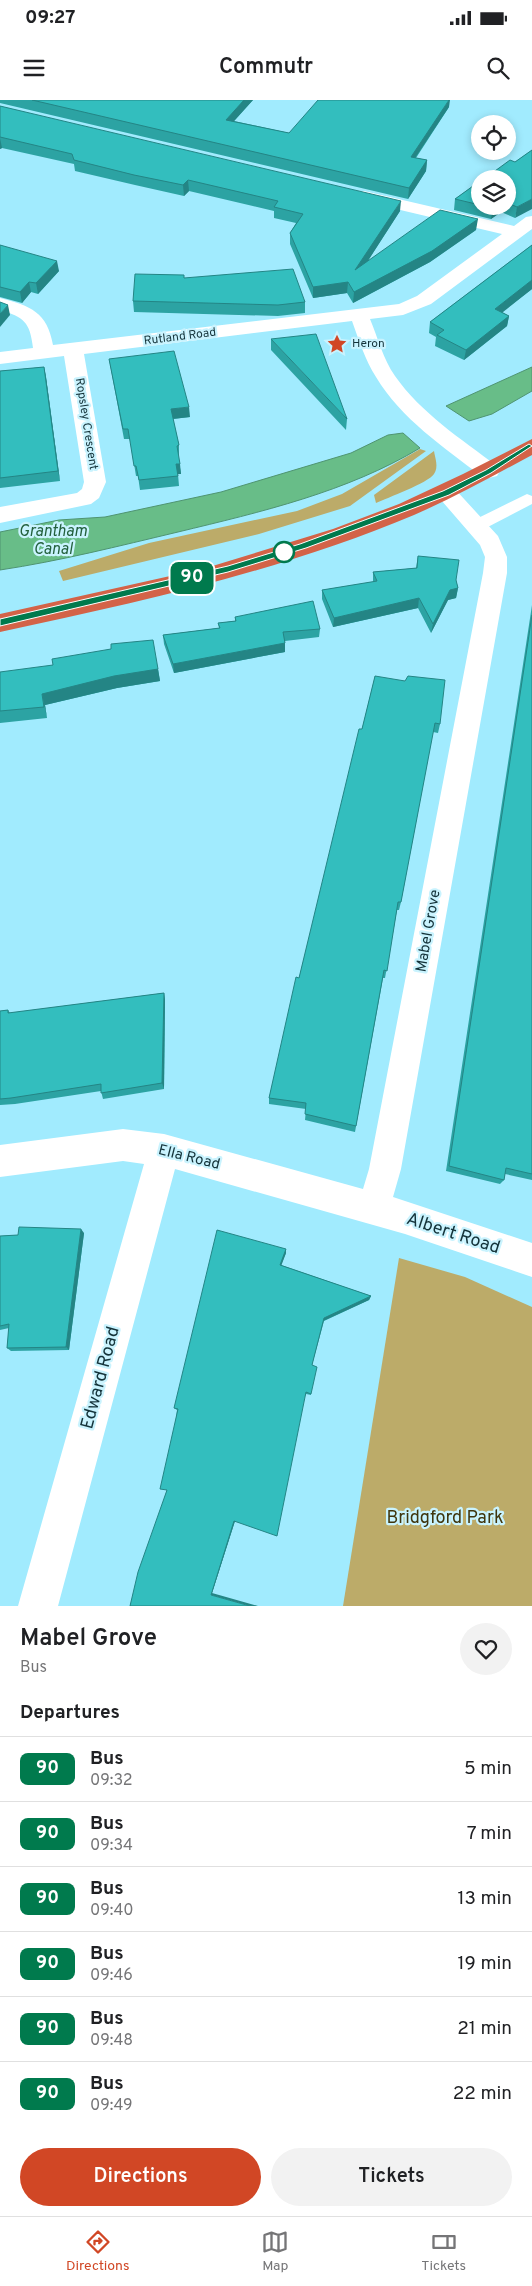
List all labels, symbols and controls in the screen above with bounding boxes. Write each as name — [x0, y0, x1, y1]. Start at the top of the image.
text: 09:27 — [25, 6, 75, 30]
icon: menu — [20, 54, 48, 82]
text: Commutr — [219, 54, 313, 81]
icon: search — [484, 54, 512, 82]
map controls — [471, 115, 516, 215]
button: locate — [471, 115, 516, 160]
button: layers — [471, 170, 516, 215]
street label: Rutland Road — [143, 325, 217, 349]
place icon: Heron — [326, 333, 348, 355]
place label: Heron — [352, 336, 385, 352]
street label: Ropsley Crescent — [71, 377, 101, 471]
water label: Grantham Canal — [19, 522, 87, 560]
unlabelled marker — [273, 541, 295, 563]
line badge: 90 — [170, 562, 214, 594]
text: 90 — [181, 566, 203, 589]
street label: Mabel Grove — [412, 888, 446, 974]
street label: Ella Road — [156, 1141, 222, 1175]
street label: Albert Road — [403, 1208, 503, 1260]
street label: Edward Road — [76, 1324, 126, 1432]
park label: Bridgford Park — [386, 1507, 504, 1530]
button: heart — [460, 1623, 512, 1675]
text: Mabel Grove — [20, 1624, 157, 1654]
text: Bus — [20, 1658, 47, 1678]
text: Departures — [20, 1701, 120, 1725]
text: Bus — [90, 1747, 124, 1771]
text: 90 — [36, 1757, 59, 1780]
text: 5 min — [464, 1757, 512, 1781]
text: 09:32 — [90, 1771, 133, 1791]
text: Bus — [90, 1812, 124, 1836]
text: 90 — [36, 1822, 59, 1845]
text: 7 min — [467, 1822, 512, 1846]
text: 09:34 — [90, 1836, 133, 1856]
text: Bus — [90, 1877, 124, 1901]
text: 90 — [36, 1887, 59, 1910]
text: 13 min — [457, 1887, 512, 1911]
text: 09:40 — [90, 1901, 134, 1921]
text: Bus — [90, 1942, 124, 1966]
text: 90 — [36, 1952, 59, 1975]
text: 19 min — [457, 1952, 512, 1976]
text: 09:46 — [90, 1966, 133, 1986]
text: Bus — [90, 2007, 124, 2031]
text: 90 — [36, 2017, 59, 2040]
text: 21 min — [457, 2017, 512, 2041]
text: 09:48 — [90, 2031, 133, 2051]
text: Bus — [90, 2072, 124, 2096]
text: 90 — [36, 2082, 59, 2105]
text: 22 min — [453, 2082, 512, 2106]
text: 09:49 — [90, 2096, 133, 2116]
button: Directions — [20, 2148, 261, 2206]
button: Tickets — [271, 2148, 512, 2206]
tab: Directions — [66, 2228, 130, 2275]
tab: Map — [261, 2228, 289, 2275]
tab: Tickets — [421, 2228, 466, 2275]

